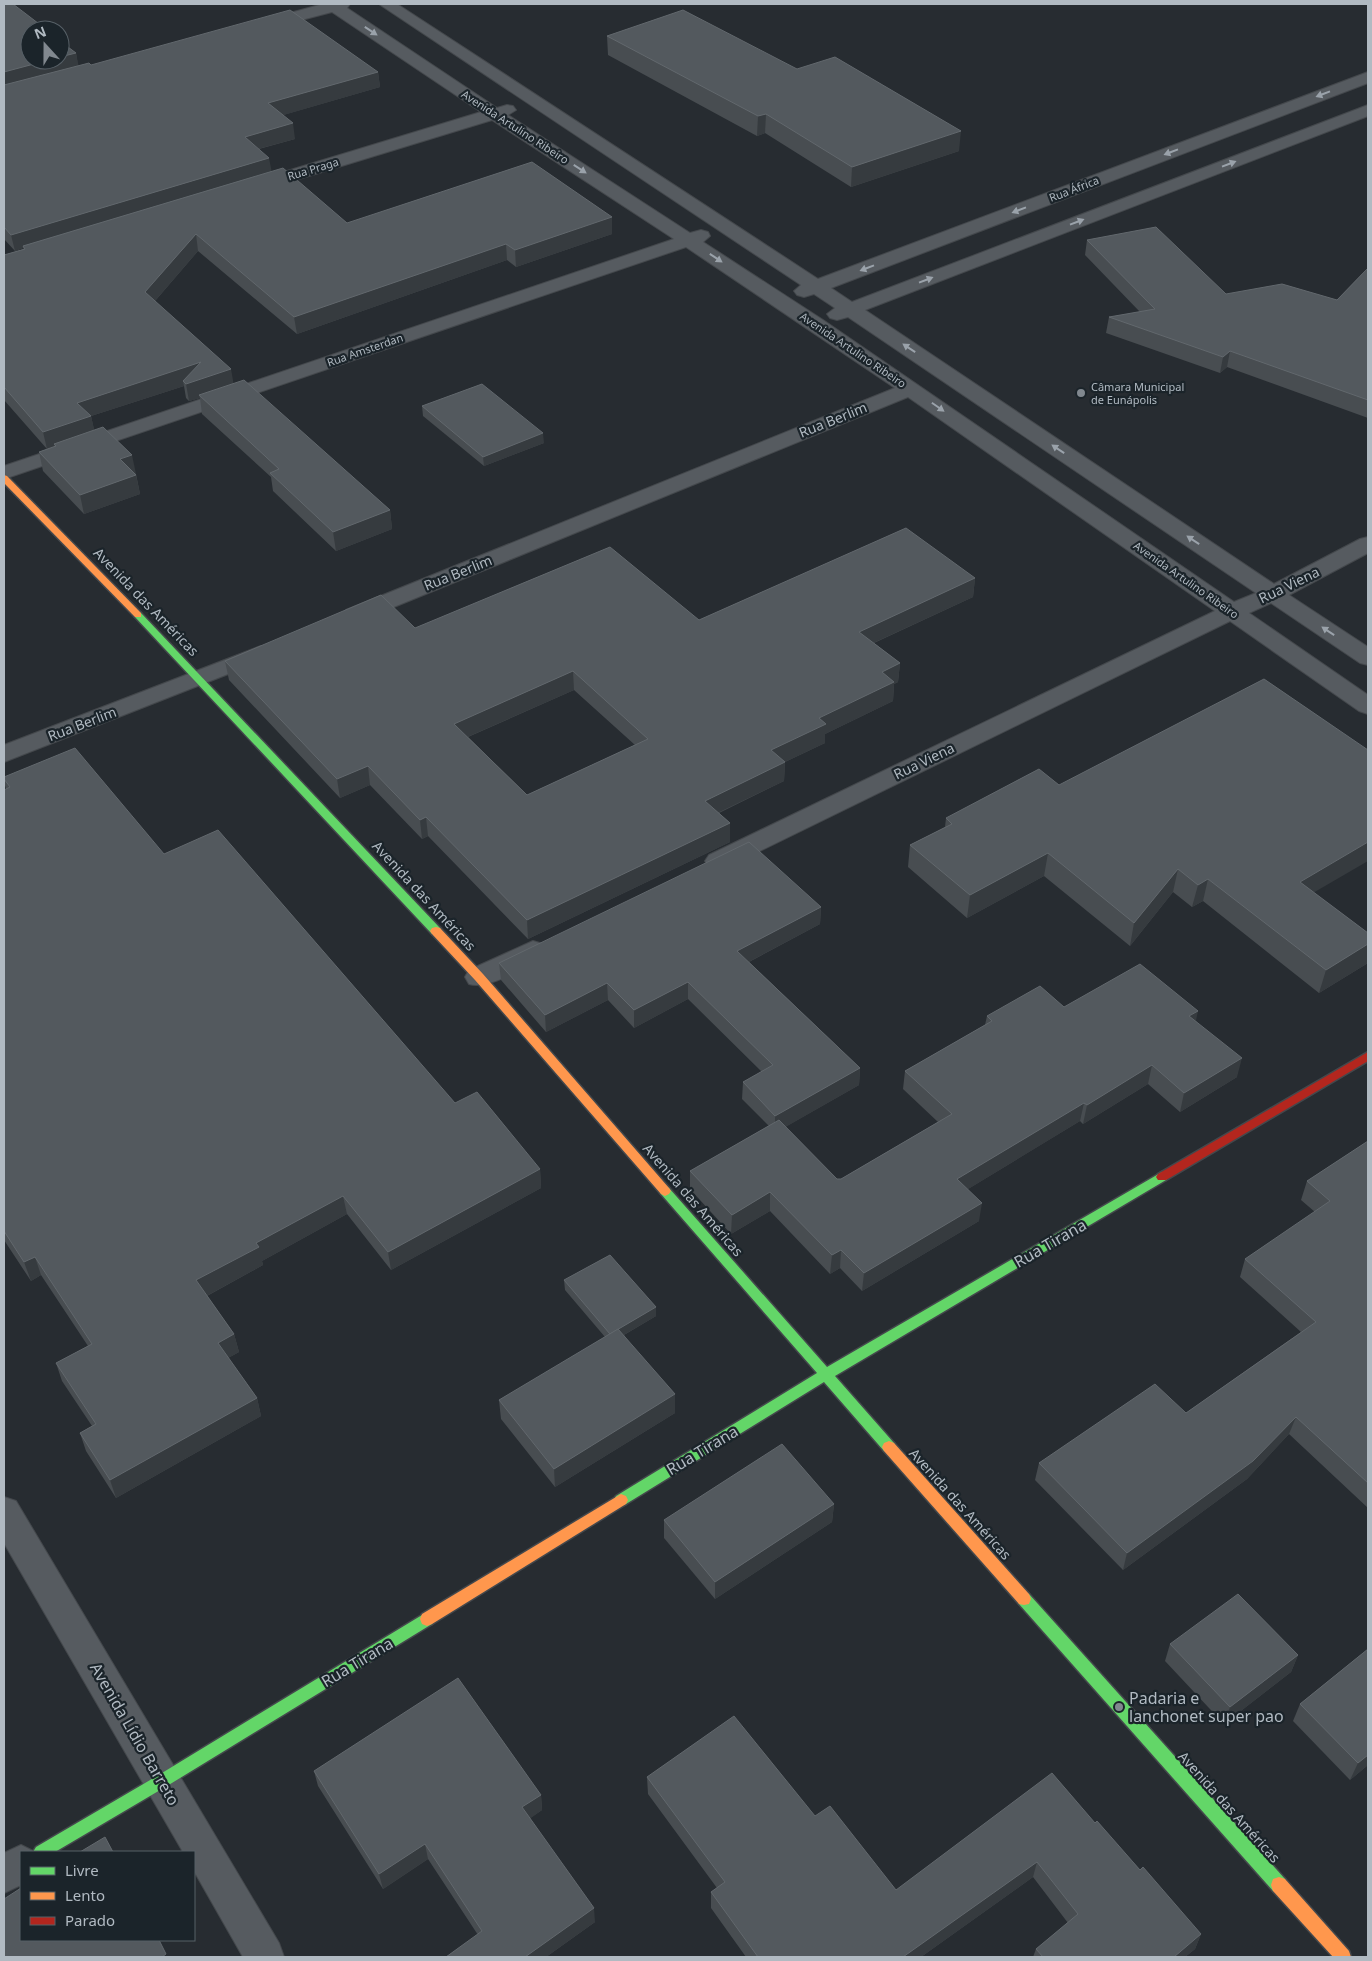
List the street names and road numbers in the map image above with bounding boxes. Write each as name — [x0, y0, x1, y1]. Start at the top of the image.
street label: Avenida Artulino Ribeiro — [459, 86, 572, 167]
street label: Rua Praga — [285, 154, 340, 183]
street label: Rua África — [1047, 172, 1101, 205]
street label: Avenida Artulino Ribeiro — [797, 308, 910, 391]
street label: Rua Amsterdan — [325, 329, 405, 370]
street label: Rua Berlim — [796, 397, 870, 442]
street label: Avenida Artulino Ribeiro — [1131, 538, 1242, 622]
street label: Avenida das Américas — [90, 543, 203, 660]
street label: Rua Berlim — [421, 550, 495, 595]
street label: Rua Viena — [1255, 562, 1322, 607]
street label: Rua Berlim — [45, 702, 119, 745]
street label: Rua Viena — [890, 738, 957, 783]
street label: Avenida das Américas — [368, 837, 481, 955]
street label: Avenida das Américas — [639, 1139, 748, 1260]
street label: Rua Tirana — [1010, 1213, 1090, 1273]
street label: Rua Tirana — [662, 1420, 742, 1480]
street label: Avenida das Américas — [905, 1444, 1016, 1564]
street label: Rua Tirana — [317, 1632, 397, 1692]
street label: Avenida Lídio Barreto — [85, 1659, 185, 1809]
street label: Avenida das Américas — [1174, 1747, 1285, 1867]

